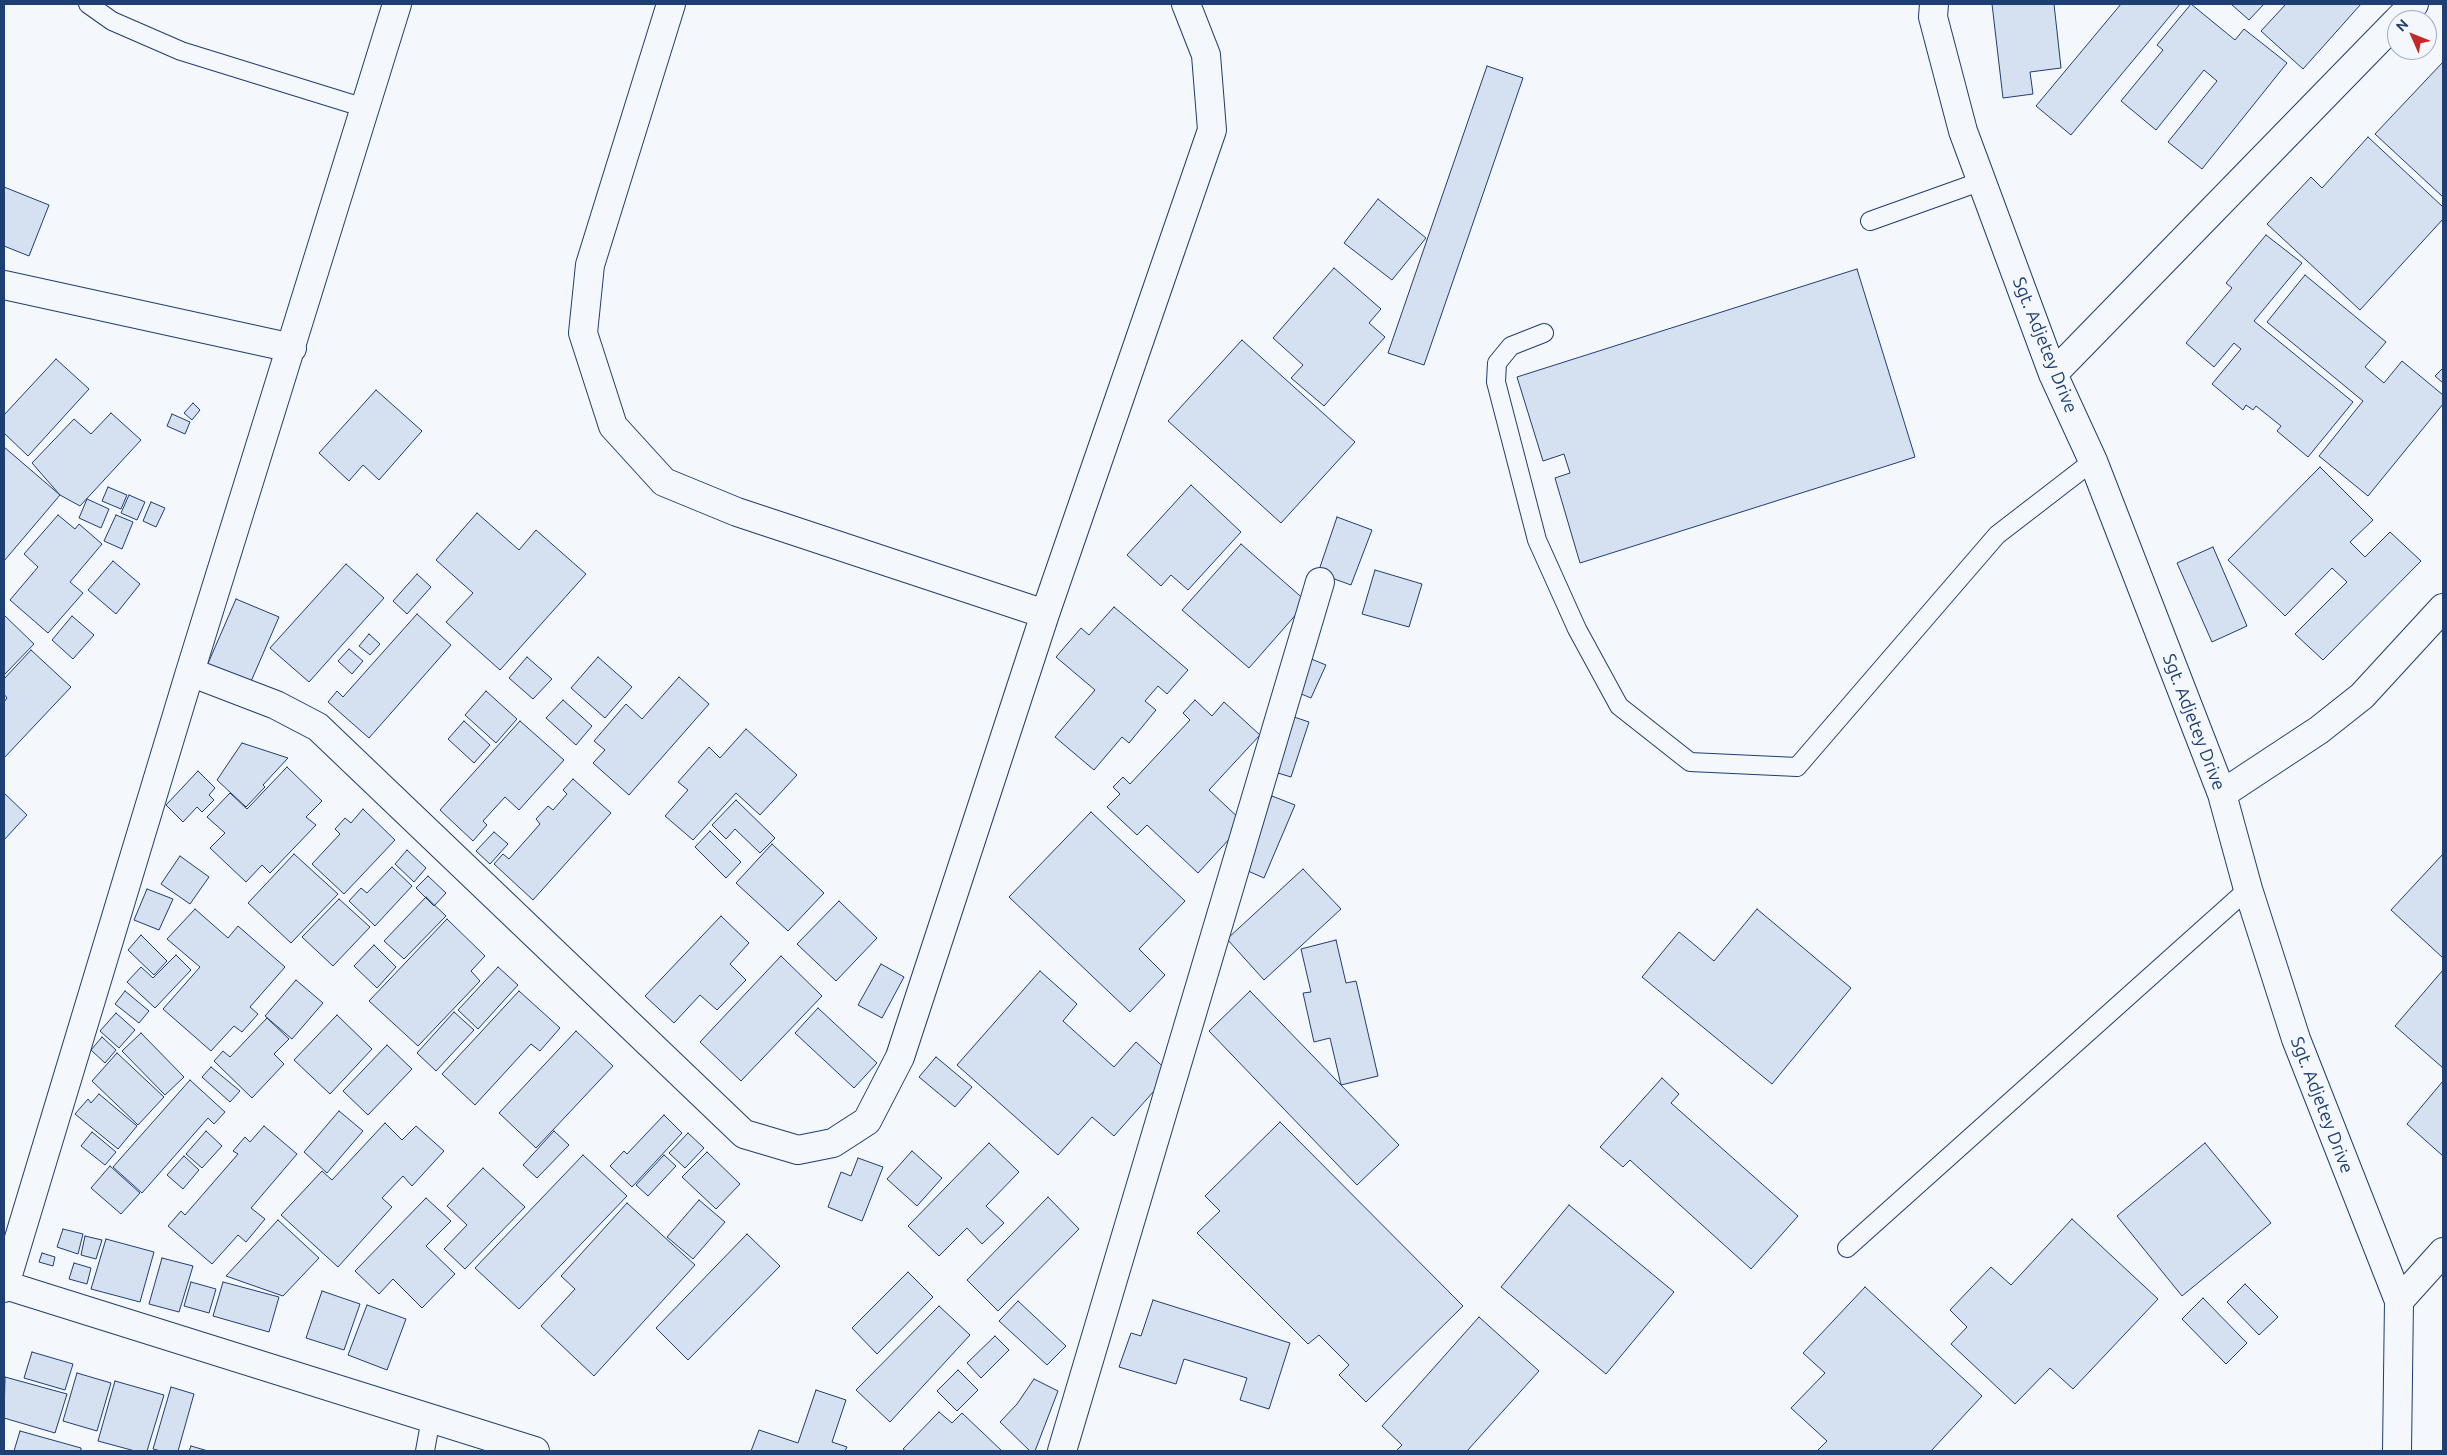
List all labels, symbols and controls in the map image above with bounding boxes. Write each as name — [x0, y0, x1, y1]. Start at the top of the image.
north arrow — [2387, 10, 2437, 60]
text: N — [2393, 16, 2411, 35]
street label: Sgt. Adjetey Drive — [2008, 274, 2082, 416]
street label: Sgt. Adjetey Drive — [2158, 651, 2230, 793]
street label: Sgt. Adjetey Drive — [2286, 1034, 2358, 1176]

